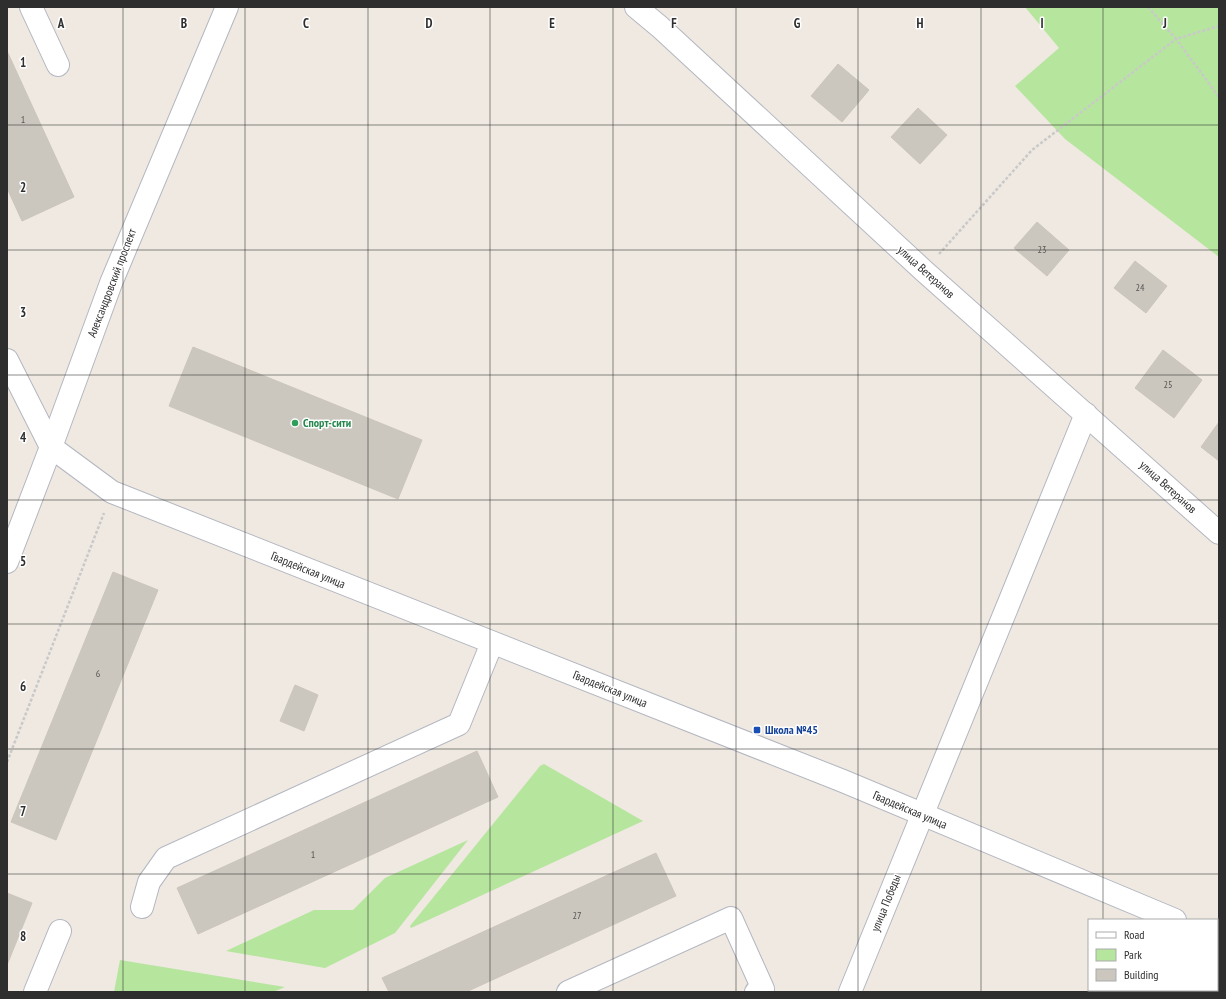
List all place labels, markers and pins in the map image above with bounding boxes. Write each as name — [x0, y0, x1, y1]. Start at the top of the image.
place label: Спорт-сити — [303, 415, 351, 430]
marker: Спорт-сити — [290, 418, 300, 428]
place label: Школа №45 — [765, 722, 818, 737]
marker: Школа №45 — [752, 725, 762, 735]

